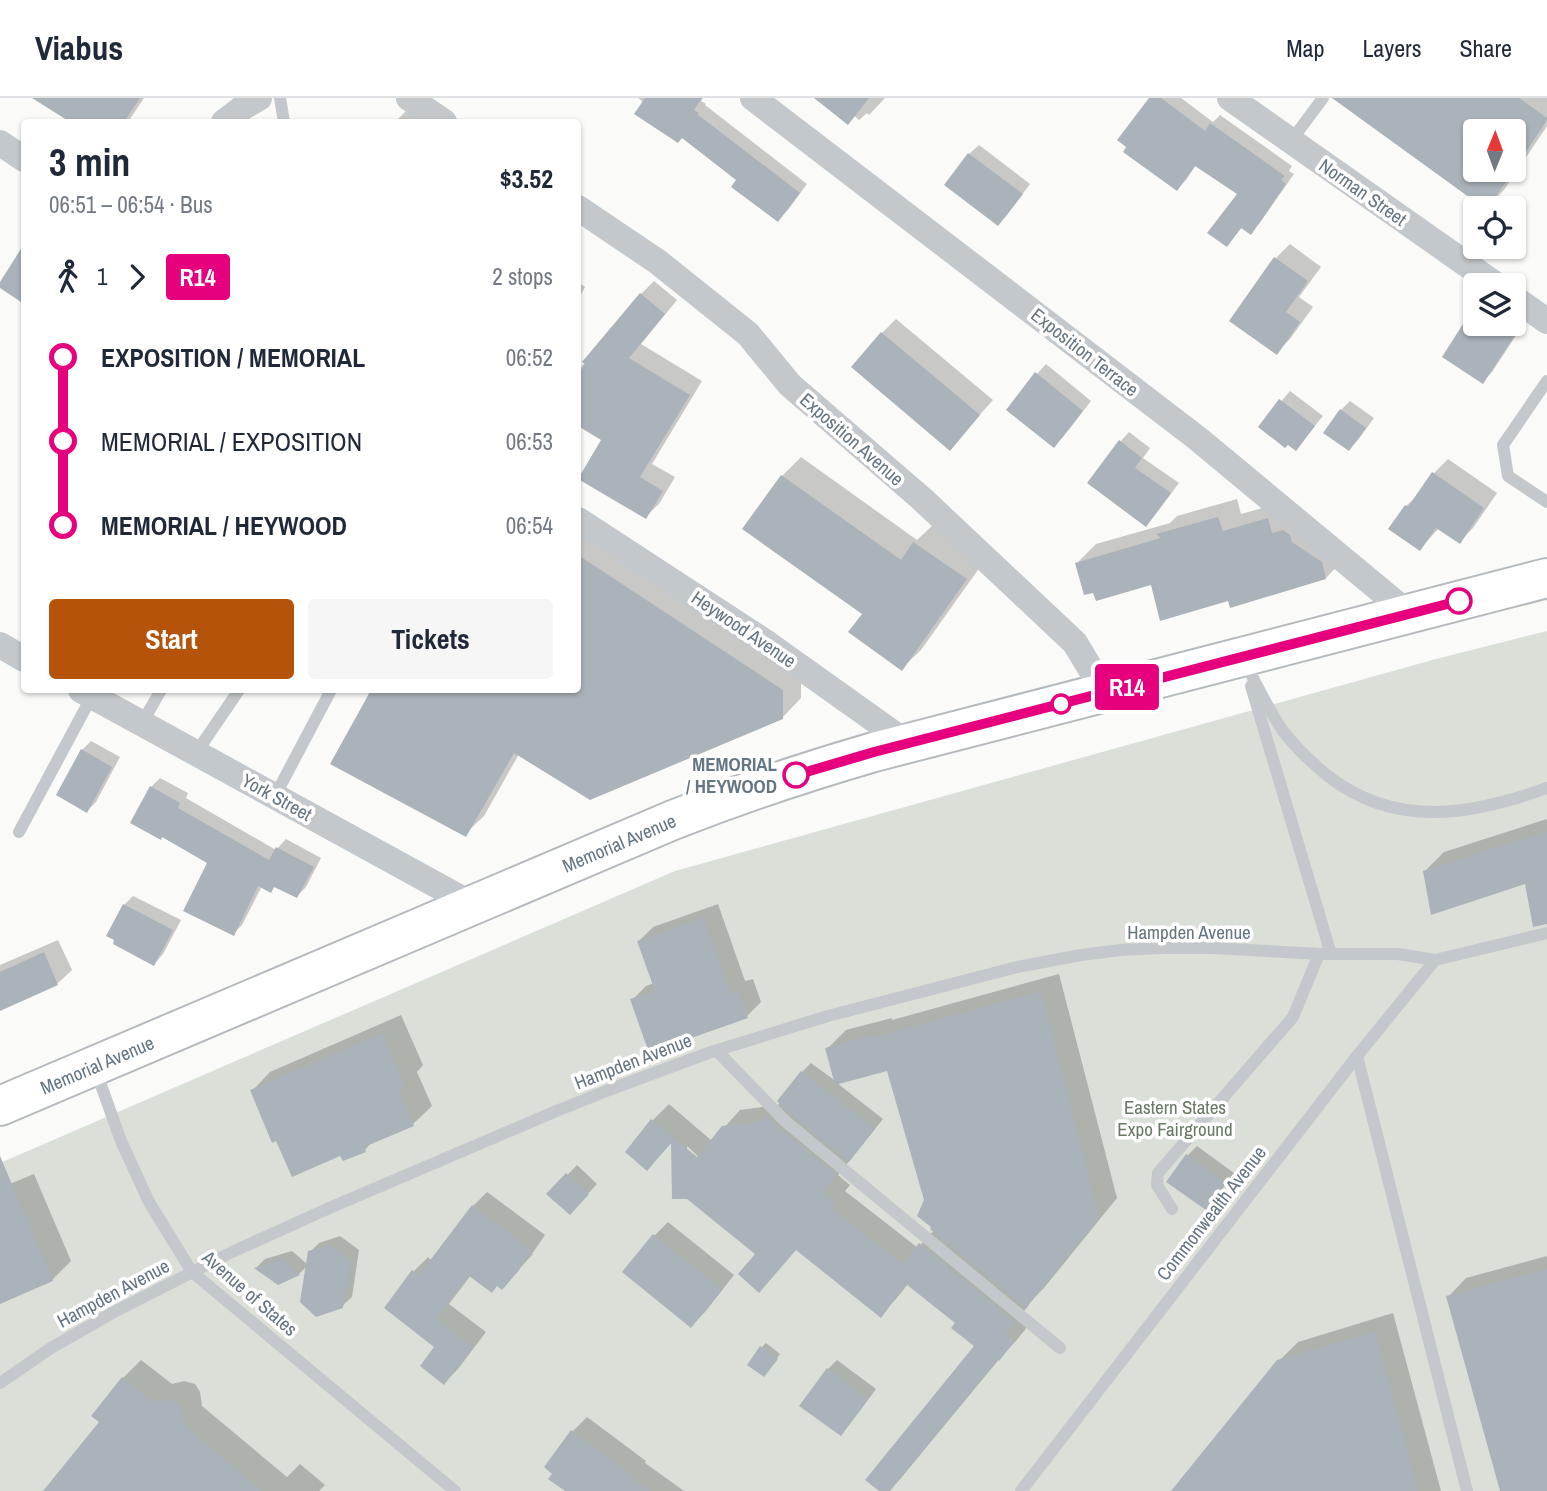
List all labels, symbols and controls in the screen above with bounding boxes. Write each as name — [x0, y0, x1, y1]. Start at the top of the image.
text: Viabus — [35, 26, 123, 70]
text: Map — [1286, 32, 1324, 64]
text: Layers — [1362, 32, 1421, 64]
text: Share — [1459, 32, 1512, 64]
north arrow — [1463, 119, 1526, 182]
map controls — [1463, 119, 1526, 336]
text: 3 min — [49, 137, 130, 188]
street label: Norman Street — [1314, 152, 1412, 232]
text: $3.52 — [500, 161, 553, 196]
text: 06:51 – 06:54 · Bus — [49, 189, 213, 220]
button: locate — [1463, 196, 1526, 259]
icon: walk — [49, 258, 87, 296]
icon: forward — [118, 258, 156, 296]
text: 1 — [97, 261, 108, 292]
text: R14 — [180, 261, 216, 293]
text: 2 stops — [492, 261, 553, 292]
button: layers — [1463, 273, 1526, 336]
street label: Exposition Terrace — [1026, 302, 1144, 402]
text: EXPOSITION / MEMORIAL — [101, 340, 365, 375]
text: 06:52 — [506, 342, 553, 373]
street label: Exposition Avenue — [795, 387, 909, 491]
text: MEMORIAL / EXPOSITION — [101, 424, 362, 459]
text: 06:53 — [506, 426, 553, 457]
text: MEMORIAL / HEYWOOD — [101, 508, 347, 543]
text: 06:54 — [506, 510, 553, 541]
street label: Heywood Avenue — [687, 584, 801, 674]
unlabelled marker — [1446, 588, 1472, 614]
button: Start — [49, 599, 294, 679]
button: Tickets — [308, 599, 553, 679]
line badge: R14 — [1087, 664, 1167, 710]
text: R14 — [1109, 671, 1145, 703]
unlabelled marker — [1051, 694, 1071, 714]
place label: MEMORIAL / HEYWOOD — [686, 751, 777, 799]
marker: MEMORIAL / HEYWOOD — [783, 762, 809, 788]
street label: York Street — [237, 767, 317, 827]
street label: Memorial Avenue — [558, 807, 680, 879]
street label: Hampden Avenue — [1127, 919, 1251, 945]
street label: Hampden Avenue — [571, 1027, 695, 1095]
street label: Memorial Avenue — [36, 1029, 158, 1101]
park label: Eastern States Expo Fairground — [1117, 1094, 1233, 1142]
street label: Commonwealth Avenue — [1150, 1140, 1272, 1286]
street label: Avenue of States — [196, 1244, 303, 1342]
street label: Hampden Avenue — [52, 1253, 174, 1333]

